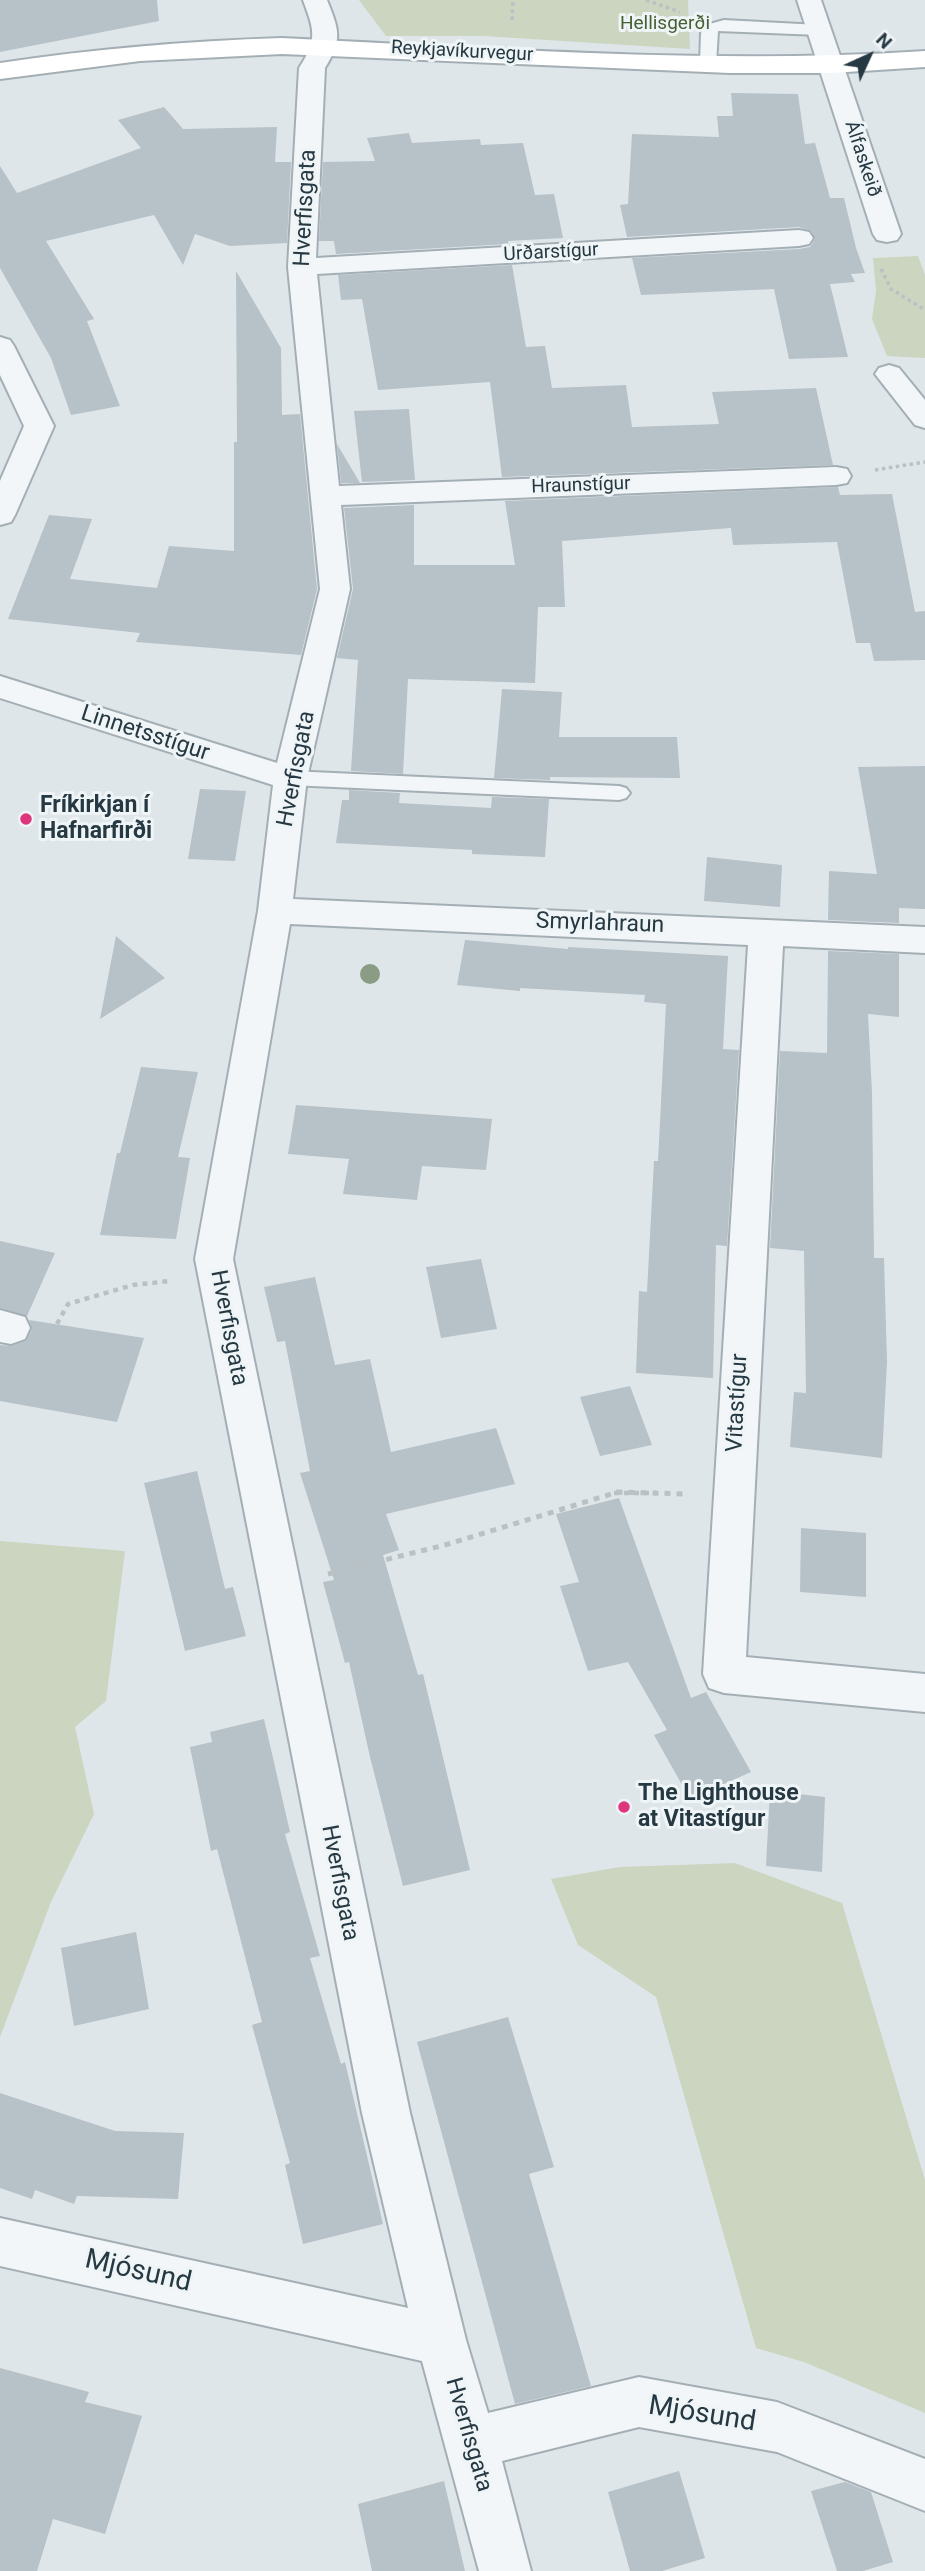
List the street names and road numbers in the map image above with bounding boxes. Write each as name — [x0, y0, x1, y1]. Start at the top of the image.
street label: Reykjavíkurvegur — [390, 37, 534, 67]
street label: Álfaskeið — [839, 118, 885, 200]
street label: Hverfisgata — [289, 149, 323, 267]
street label: Urðarstígur — [503, 239, 599, 267]
street label: Hraunstígur — [531, 473, 631, 499]
street label: Linnetsstígur — [77, 700, 213, 768]
street label: Hverfisgata — [272, 709, 322, 829]
street label: Smyrlahraun — [535, 908, 665, 940]
street label: Hverfisgata — [203, 1268, 253, 1388]
street label: Vitastígur — [722, 1353, 754, 1453]
street label: Hverfisgata — [314, 1823, 364, 1943]
street label: Mjósund — [81, 2243, 195, 2301]
street label: Hverfisgata — [439, 2375, 497, 2495]
street label: Mjósund — [646, 2390, 758, 2440]

